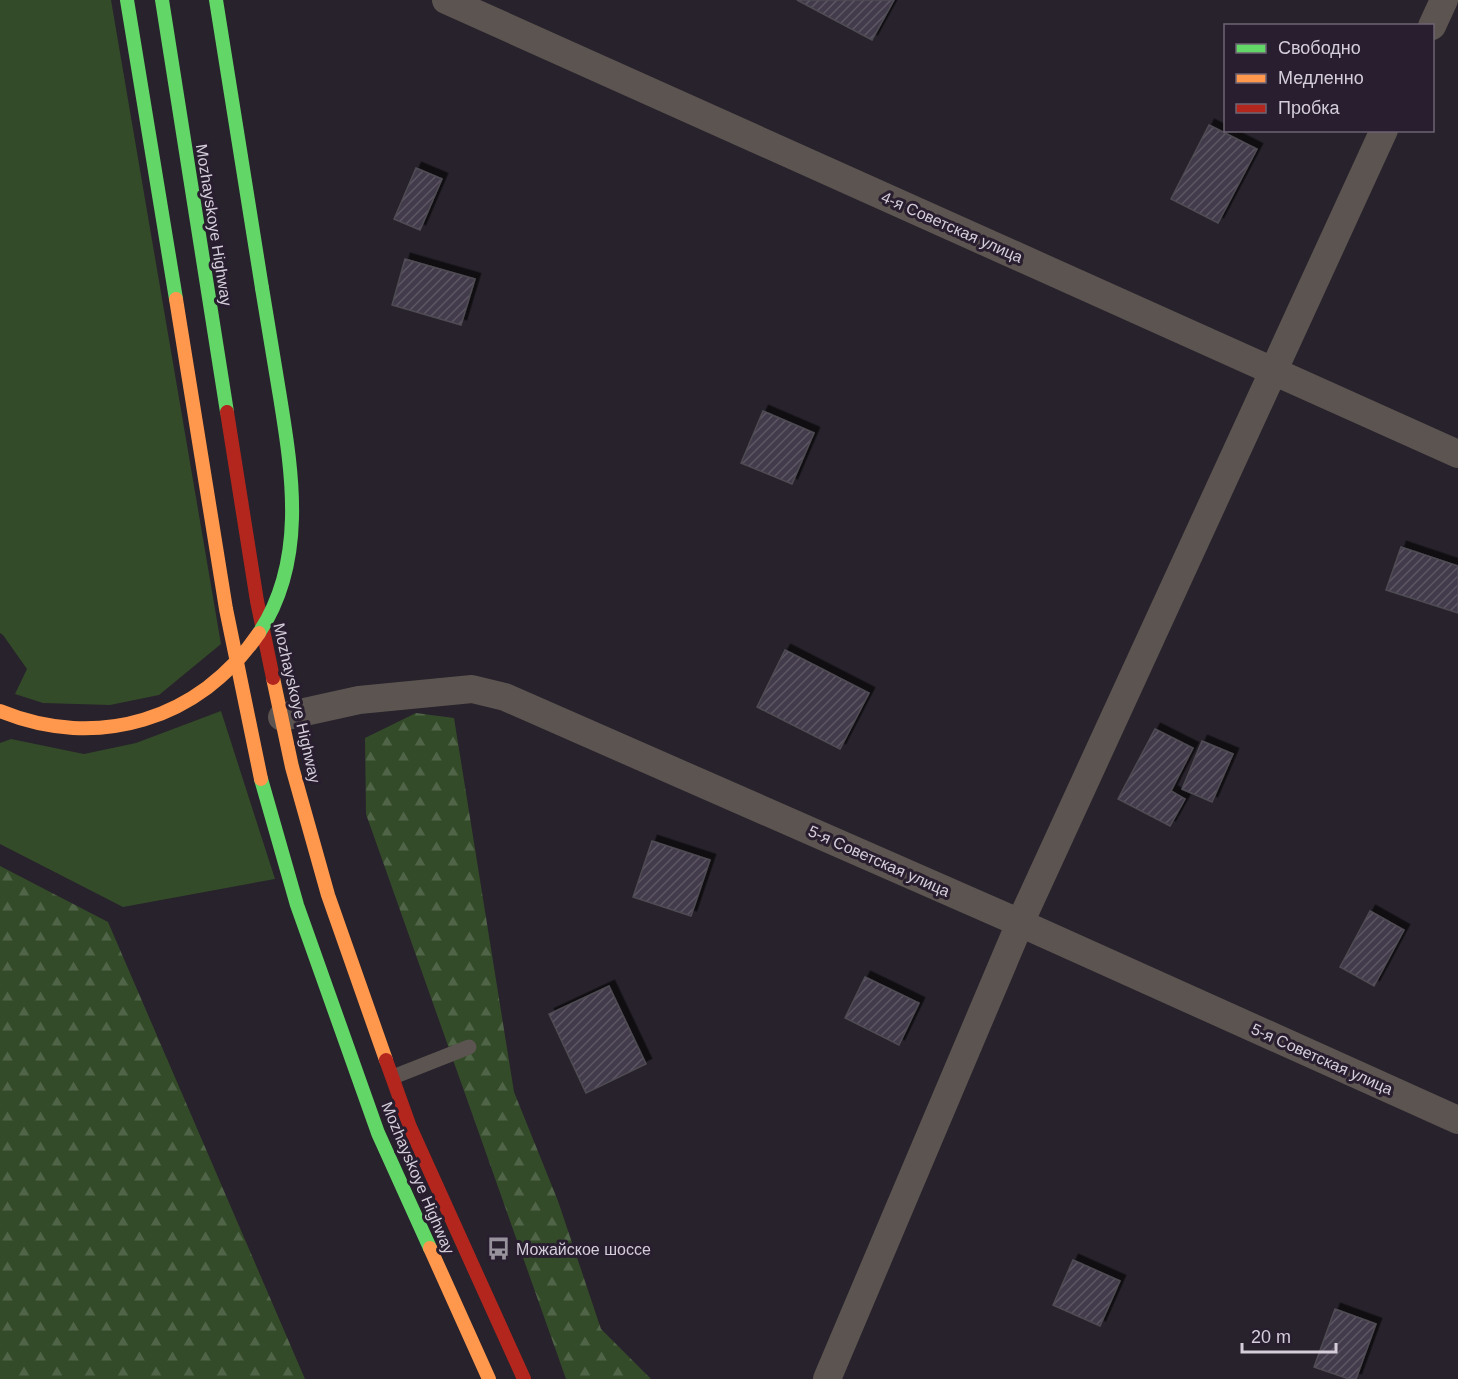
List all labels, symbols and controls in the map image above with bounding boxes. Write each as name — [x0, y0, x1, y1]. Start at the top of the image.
legend — [1224, 24, 1434, 132]
text: Свободно — [1278, 38, 1361, 58]
text: Медленно — [1278, 68, 1364, 88]
text: Пробка — [1278, 98, 1341, 118]
street label: Mozhayskoye Highway — [193, 143, 235, 307]
street label: 4-я Советская улица — [879, 188, 1025, 266]
street label: Mozhayskoye Highway — [270, 621, 324, 785]
street label: 5-я Советская улица — [806, 822, 952, 900]
street label: 5-я Советская улица — [1249, 1020, 1395, 1098]
street label: Mozhayskoye Highway — [378, 1099, 458, 1257]
bus stop icon: Можайское шоссе — [485, 1236, 511, 1262]
place label: Можайское шоссе — [516, 1241, 651, 1258]
scale bar — [1242, 1316, 1336, 1354]
text: 20 m — [1251, 1327, 1291, 1347]

